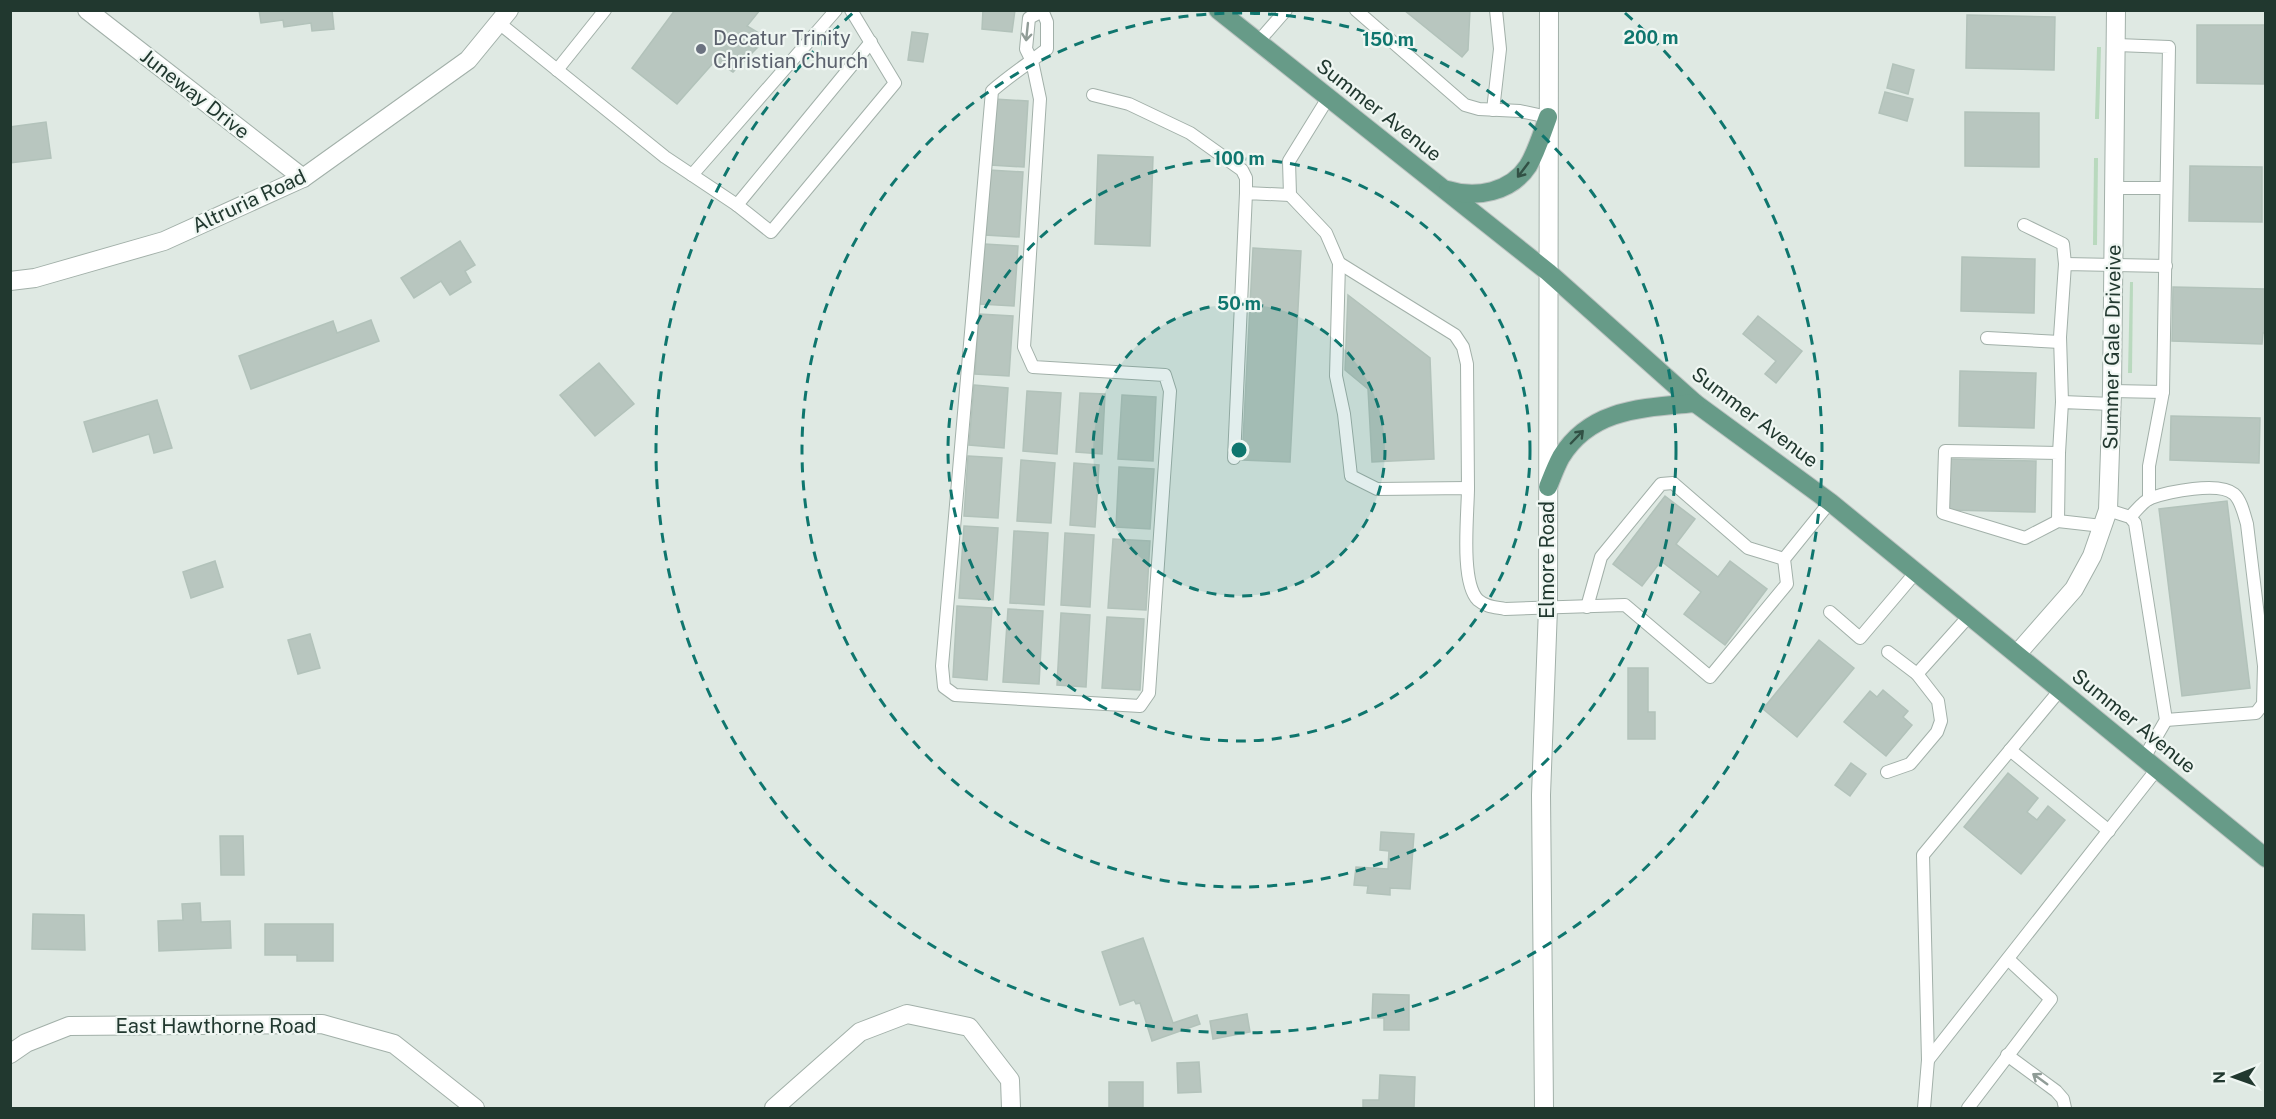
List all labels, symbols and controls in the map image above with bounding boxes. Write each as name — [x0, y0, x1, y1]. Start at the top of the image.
one-way arrow — [1021, 22, 1032, 42]
place label: Decatur Trinity Christian Church — [713, 26, 868, 73]
text: 200 m — [1624, 27, 1678, 48]
text: 150 m — [1362, 29, 1414, 50]
marker: Decatur Trinity Christian Church — [694, 42, 708, 56]
street label: Juneway Drive — [136, 44, 254, 144]
street label: Summer Avenue — [1312, 54, 1446, 166]
text: 100 m — [1213, 148, 1265, 169]
one-way arrow — [1517, 162, 1530, 178]
street label: Altruria Road — [188, 164, 310, 238]
street label: Summer Gale Driveive — [2098, 244, 2126, 450]
text: 50 m — [1217, 293, 1261, 314]
street label: Summer Avenue — [1687, 362, 1823, 472]
one-way arrow — [1570, 429, 1585, 444]
centre of rings — [1229, 440, 1249, 460]
street label: Elmore Road — [1535, 501, 1559, 619]
street label: Summer Avenue — [2067, 664, 2201, 778]
street label: East Hawthorne Road — [116, 1014, 316, 1038]
north arrow — [2204, 1047, 2264, 1107]
text: N — [2210, 1071, 2229, 1084]
one-way arrow — [2032, 1073, 2048, 1085]

